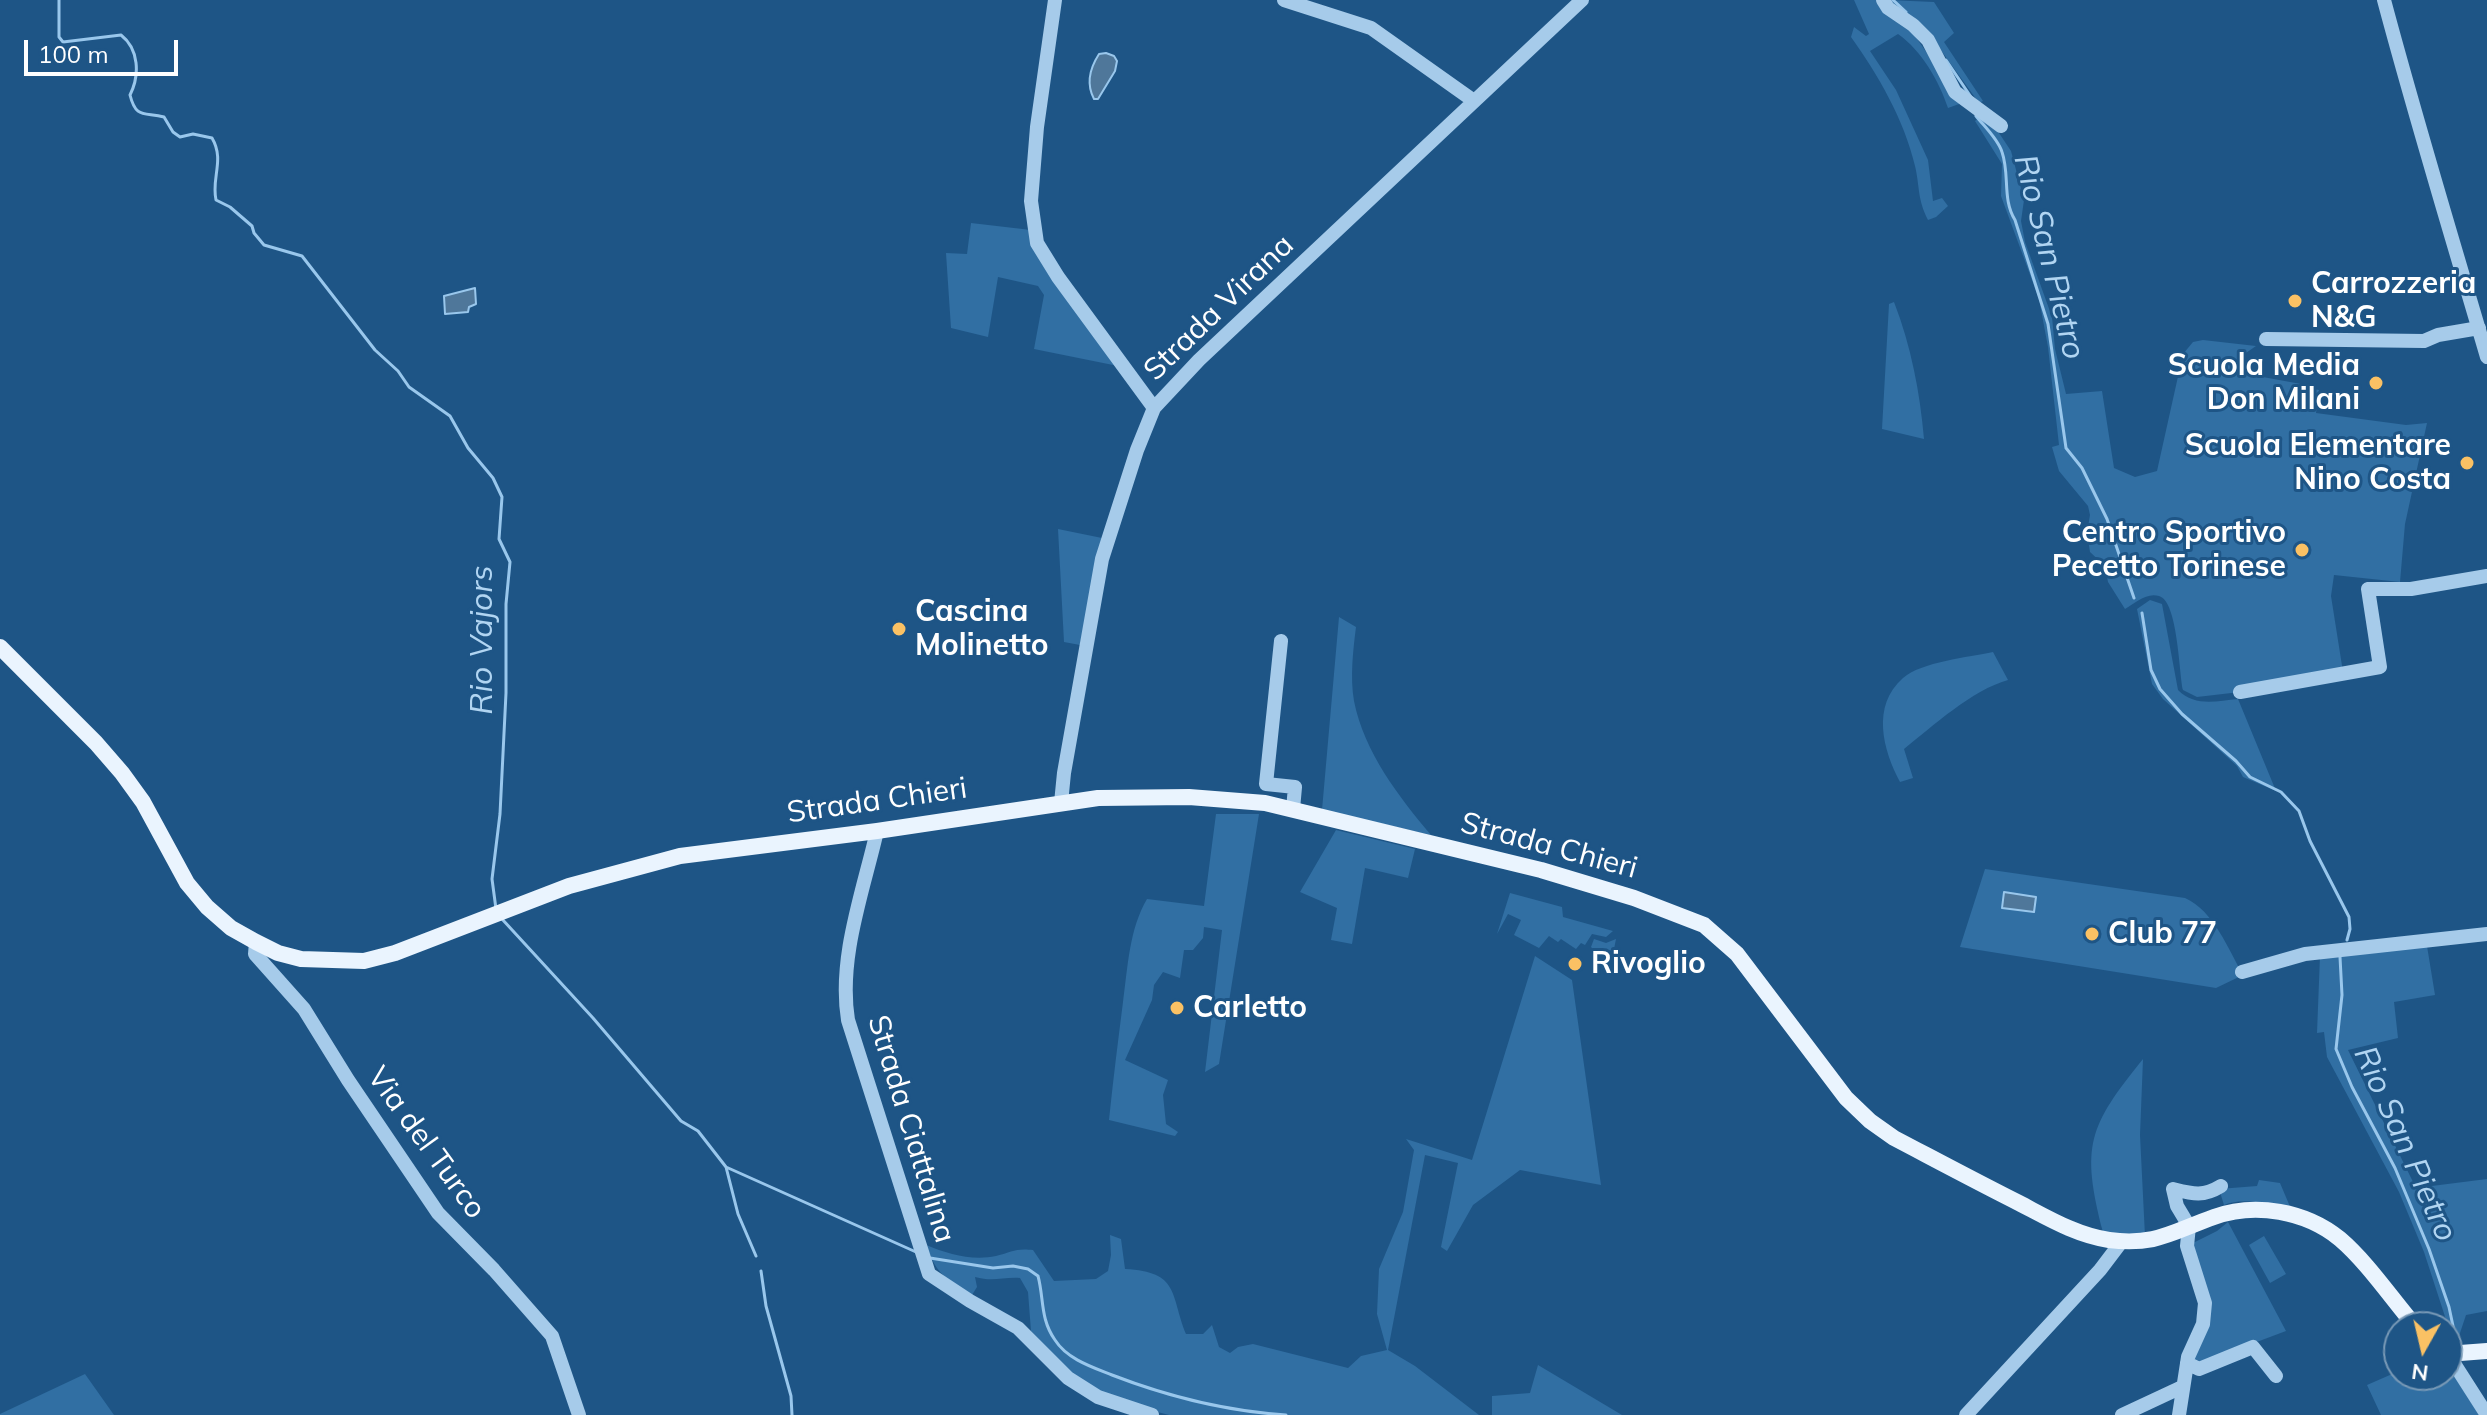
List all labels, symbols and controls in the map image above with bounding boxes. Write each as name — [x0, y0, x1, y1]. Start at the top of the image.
scale bar — [28, 24, 182, 74]
text: 100 m — [38, 39, 109, 69]
water label: Rio San Pietro — [2005, 151, 2093, 363]
street label: Strada Virana — [1137, 228, 1301, 388]
place label: Carrozzeria N&G — [2311, 266, 2476, 336]
marker: Carrozzeria N&G — [2286, 292, 2304, 310]
place label: Scuola Media Don Milani — [2168, 348, 2360, 418]
marker: Scuola Media Don Milani — [2367, 374, 2385, 392]
place label: Scuola Elementare Nino Costa — [2185, 428, 2451, 498]
marker: Scuola Elementare Nino Costa — [2458, 454, 2476, 472]
place label: Centro Sportivo Pecetto Torinese — [2052, 515, 2286, 586]
marker: Centro Sportivo Pecetto Torinese — [2293, 541, 2311, 559]
water label: Rio Vajors — [463, 565, 501, 715]
place label: Cascina Molinetto — [915, 594, 1048, 664]
marker: Cascina Molinetto — [890, 620, 908, 638]
street label: Strada Chieri — [785, 771, 969, 831]
street label: Strada Chieri — [1457, 805, 1641, 887]
place label: Club 77 — [2108, 916, 2217, 952]
marker: Club 77 — [2083, 925, 2101, 943]
place label: Rivoglio — [1591, 946, 1706, 982]
marker: Rivoglio — [1566, 955, 1584, 973]
place label: Carletto — [1193, 990, 1307, 1026]
marker: Carletto — [1168, 999, 1186, 1017]
street label: Strada Ciattalina — [859, 1011, 963, 1247]
water label: Rio San Pietro — [2345, 1041, 2465, 1247]
street label: Via del Turco — [359, 1060, 493, 1226]
north arrow — [2383, 1311, 2463, 1391]
text: N — [2410, 1358, 2430, 1388]

